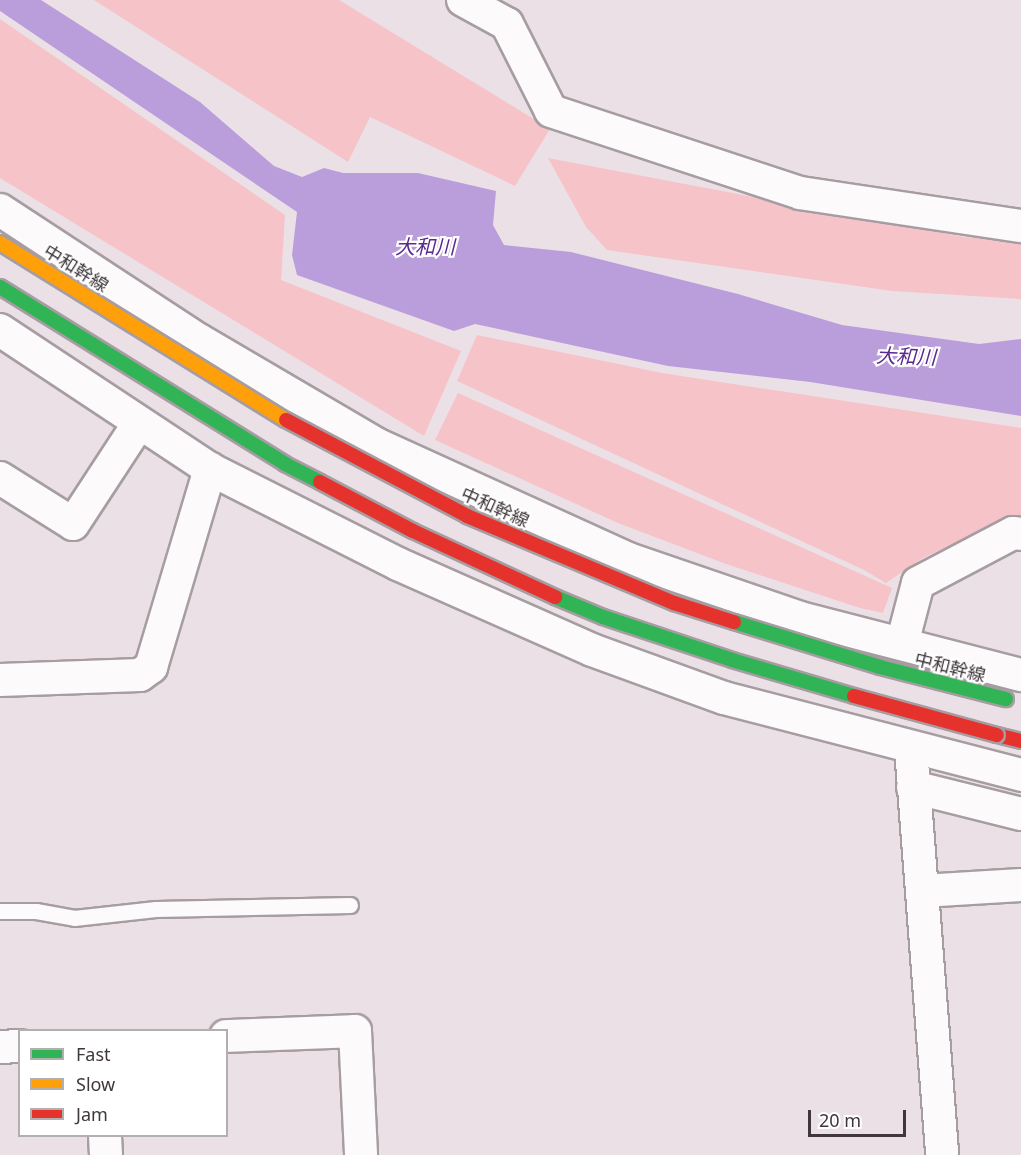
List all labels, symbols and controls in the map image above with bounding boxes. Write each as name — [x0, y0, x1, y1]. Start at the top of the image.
water label: 大和川 — [395, 234, 455, 258]
street label: 中和幹線 — [40, 240, 112, 296]
water label: 大和川 — [876, 343, 936, 369]
street label: 中和幹線 — [458, 482, 532, 532]
street label: 中和幹線 — [912, 648, 988, 686]
legend — [18, 1029, 228, 1137]
text: Fast — [76, 1042, 111, 1066]
text: Slow — [76, 1072, 115, 1096]
scale bar — [811, 1098, 908, 1136]
text: Jam — [76, 1102, 108, 1126]
text: 20 m — [819, 1108, 861, 1132]

